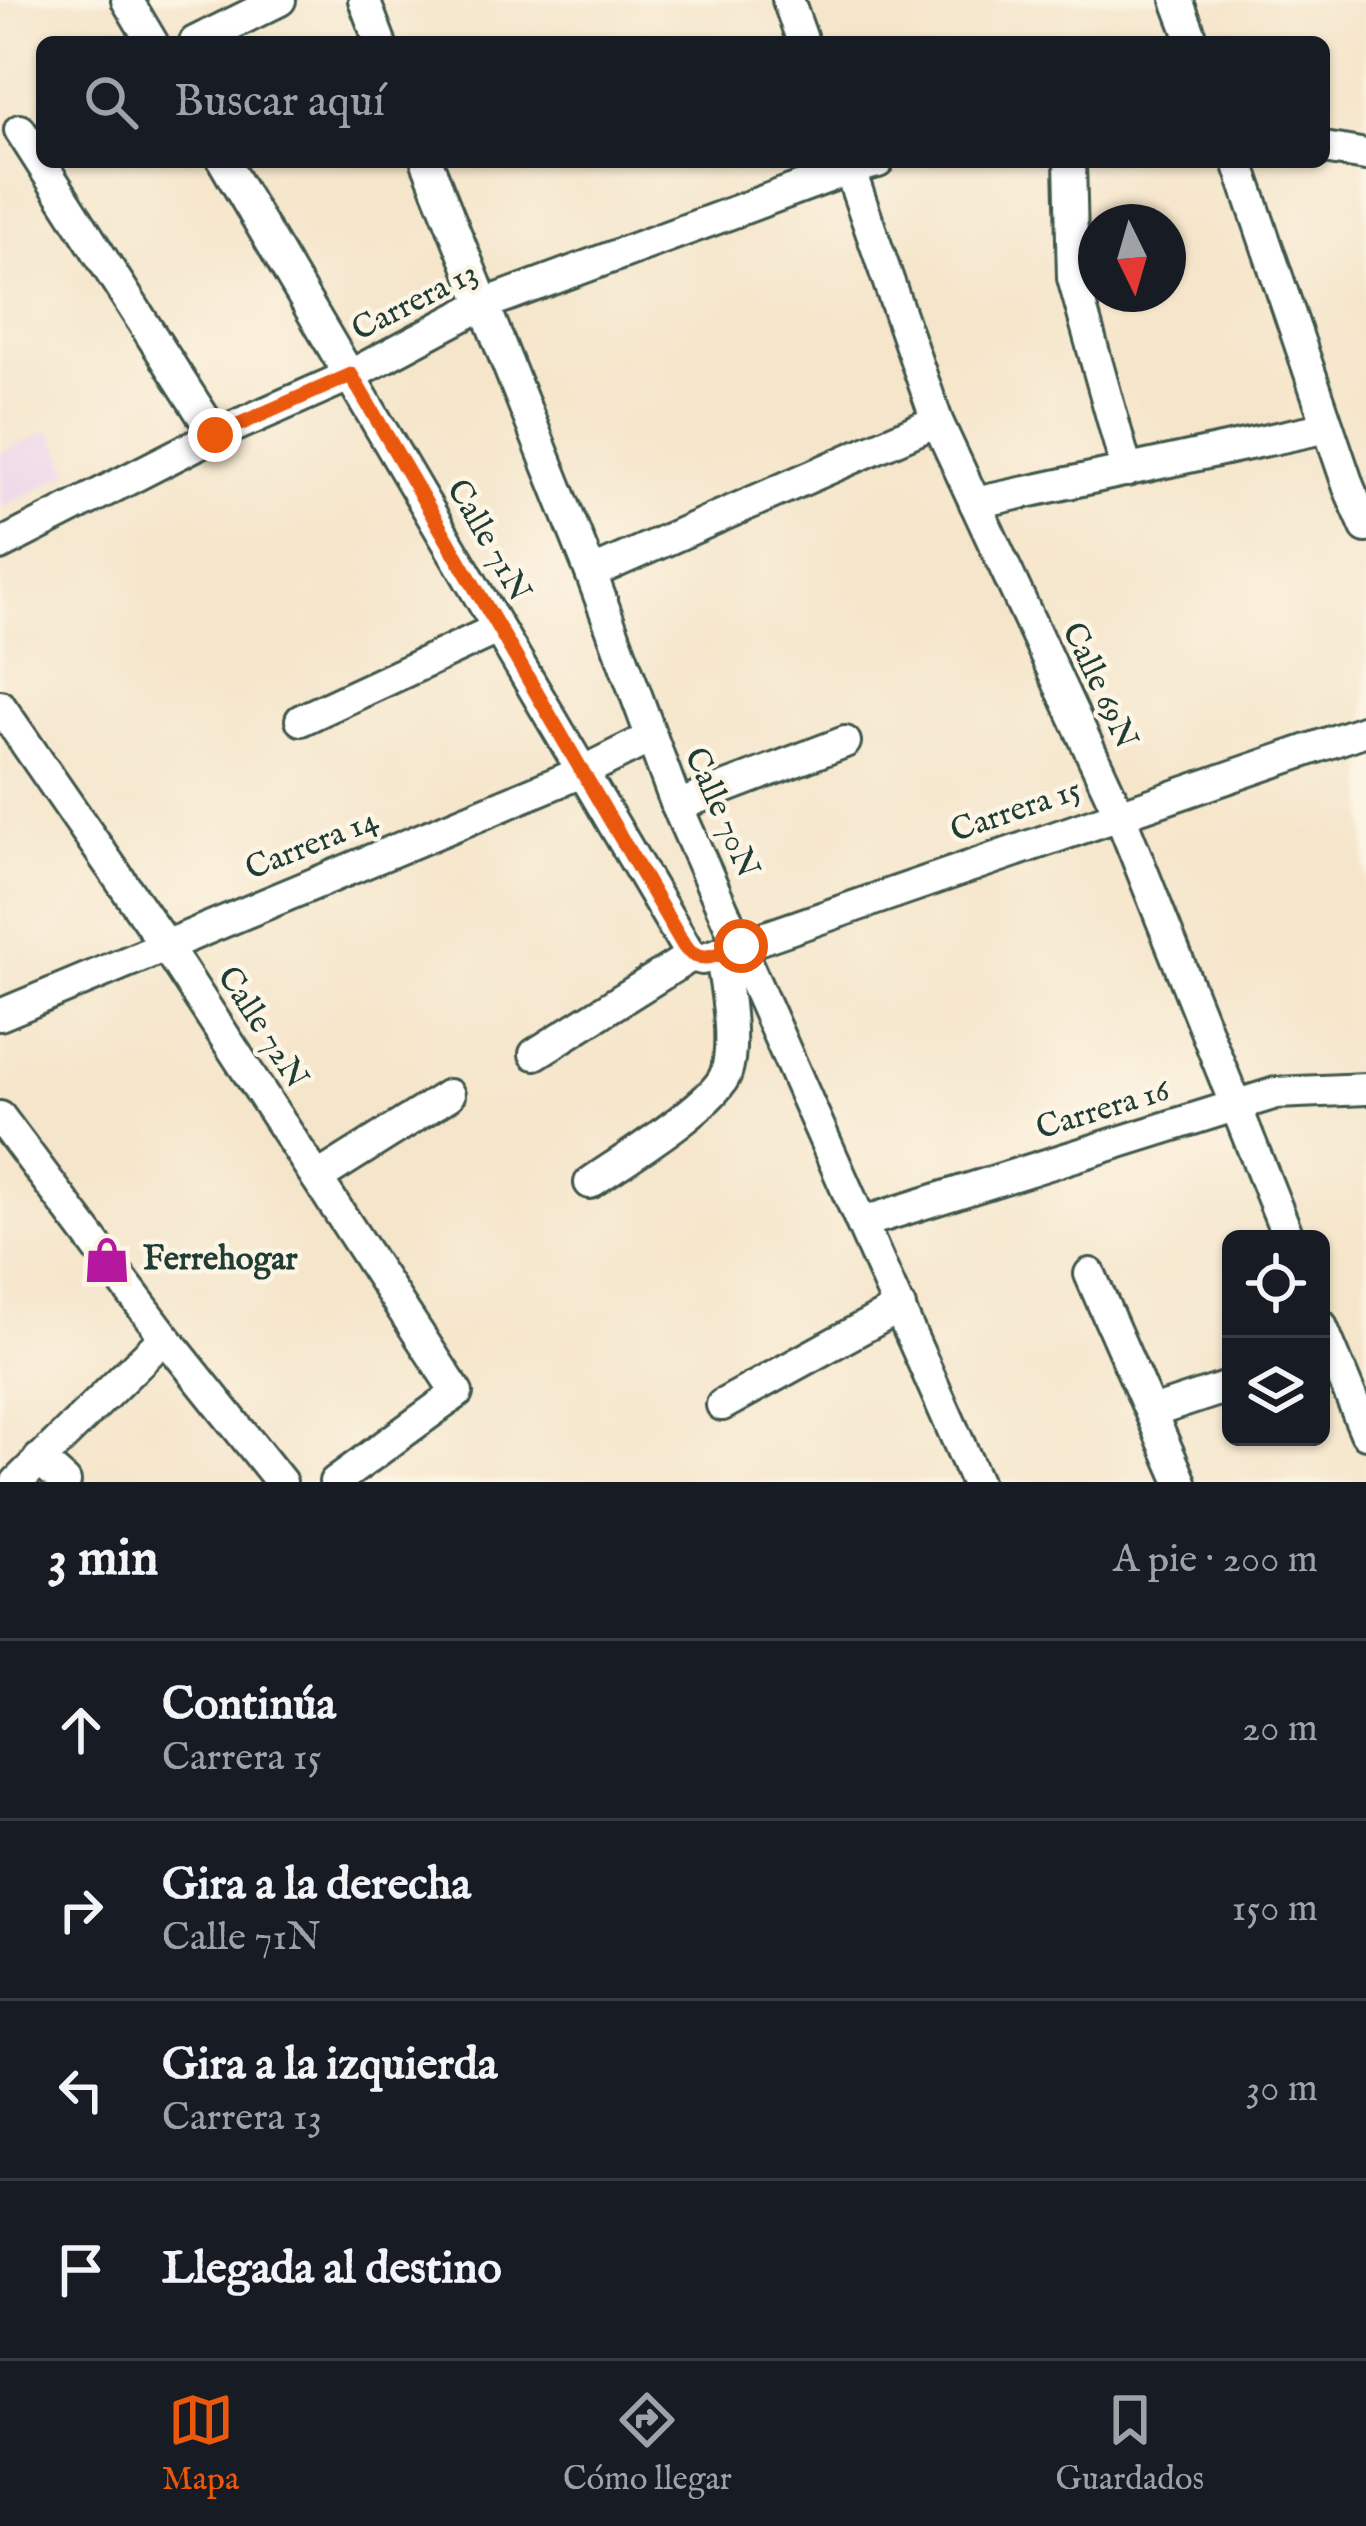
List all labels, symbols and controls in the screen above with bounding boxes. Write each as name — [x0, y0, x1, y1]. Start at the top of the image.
search box — [36, 36, 1330, 168]
icon: search — [78, 69, 144, 135]
text: Buscar aquí — [174, 74, 385, 131]
north arrow — [1078, 204, 1186, 312]
street label: Carrera 13 — [345, 253, 485, 351]
route end — [188, 408, 242, 462]
street label: Calle 71N — [436, 472, 540, 610]
street label: Calle 69N — [1051, 616, 1147, 756]
street label: Calle 70N — [674, 741, 768, 885]
street label: Carrera 15 — [945, 769, 1087, 853]
street label: Carrera 14 — [240, 799, 384, 891]
route start — [714, 919, 768, 973]
street label: Calle 72N — [207, 959, 317, 1097]
street label: Carrera 16 — [1031, 1070, 1176, 1150]
map controls — [1222, 1230, 1330, 1446]
button: locate — [1222, 1230, 1330, 1338]
shop icon: Ferrehogar — [82, 1235, 132, 1285]
place label: Ferrehogar — [143, 1239, 299, 1281]
button: layers — [1222, 1338, 1330, 1446]
text: 3 min — [48, 1528, 158, 1593]
text: A pie · 200 m — [1113, 1536, 1318, 1585]
text: Continúa — [162, 1677, 336, 1734]
icon: ahead — [48, 1697, 114, 1763]
text: 20 m — [1242, 1705, 1318, 1754]
text: Carrera 15 — [162, 1734, 322, 1783]
text: Gira a la derecha — [162, 1857, 471, 1914]
icon: right — [48, 1877, 114, 1943]
text: 150 m — [1232, 1885, 1318, 1934]
text: Calle 71N — [162, 1914, 321, 1963]
text: Gira a la izquierda — [162, 2037, 497, 2094]
icon: left — [48, 2057, 114, 2123]
text: 30 m — [1246, 2065, 1318, 2114]
text: Carrera 13 — [162, 2094, 322, 2143]
icon: arrive — [48, 2237, 114, 2303]
text: Llegada al destino — [162, 2241, 502, 2298]
tab: Mapa — [162, 2387, 239, 2501]
tab: Cómo llegar — [563, 2387, 732, 2501]
tab: Guardados — [1056, 2387, 1204, 2501]

